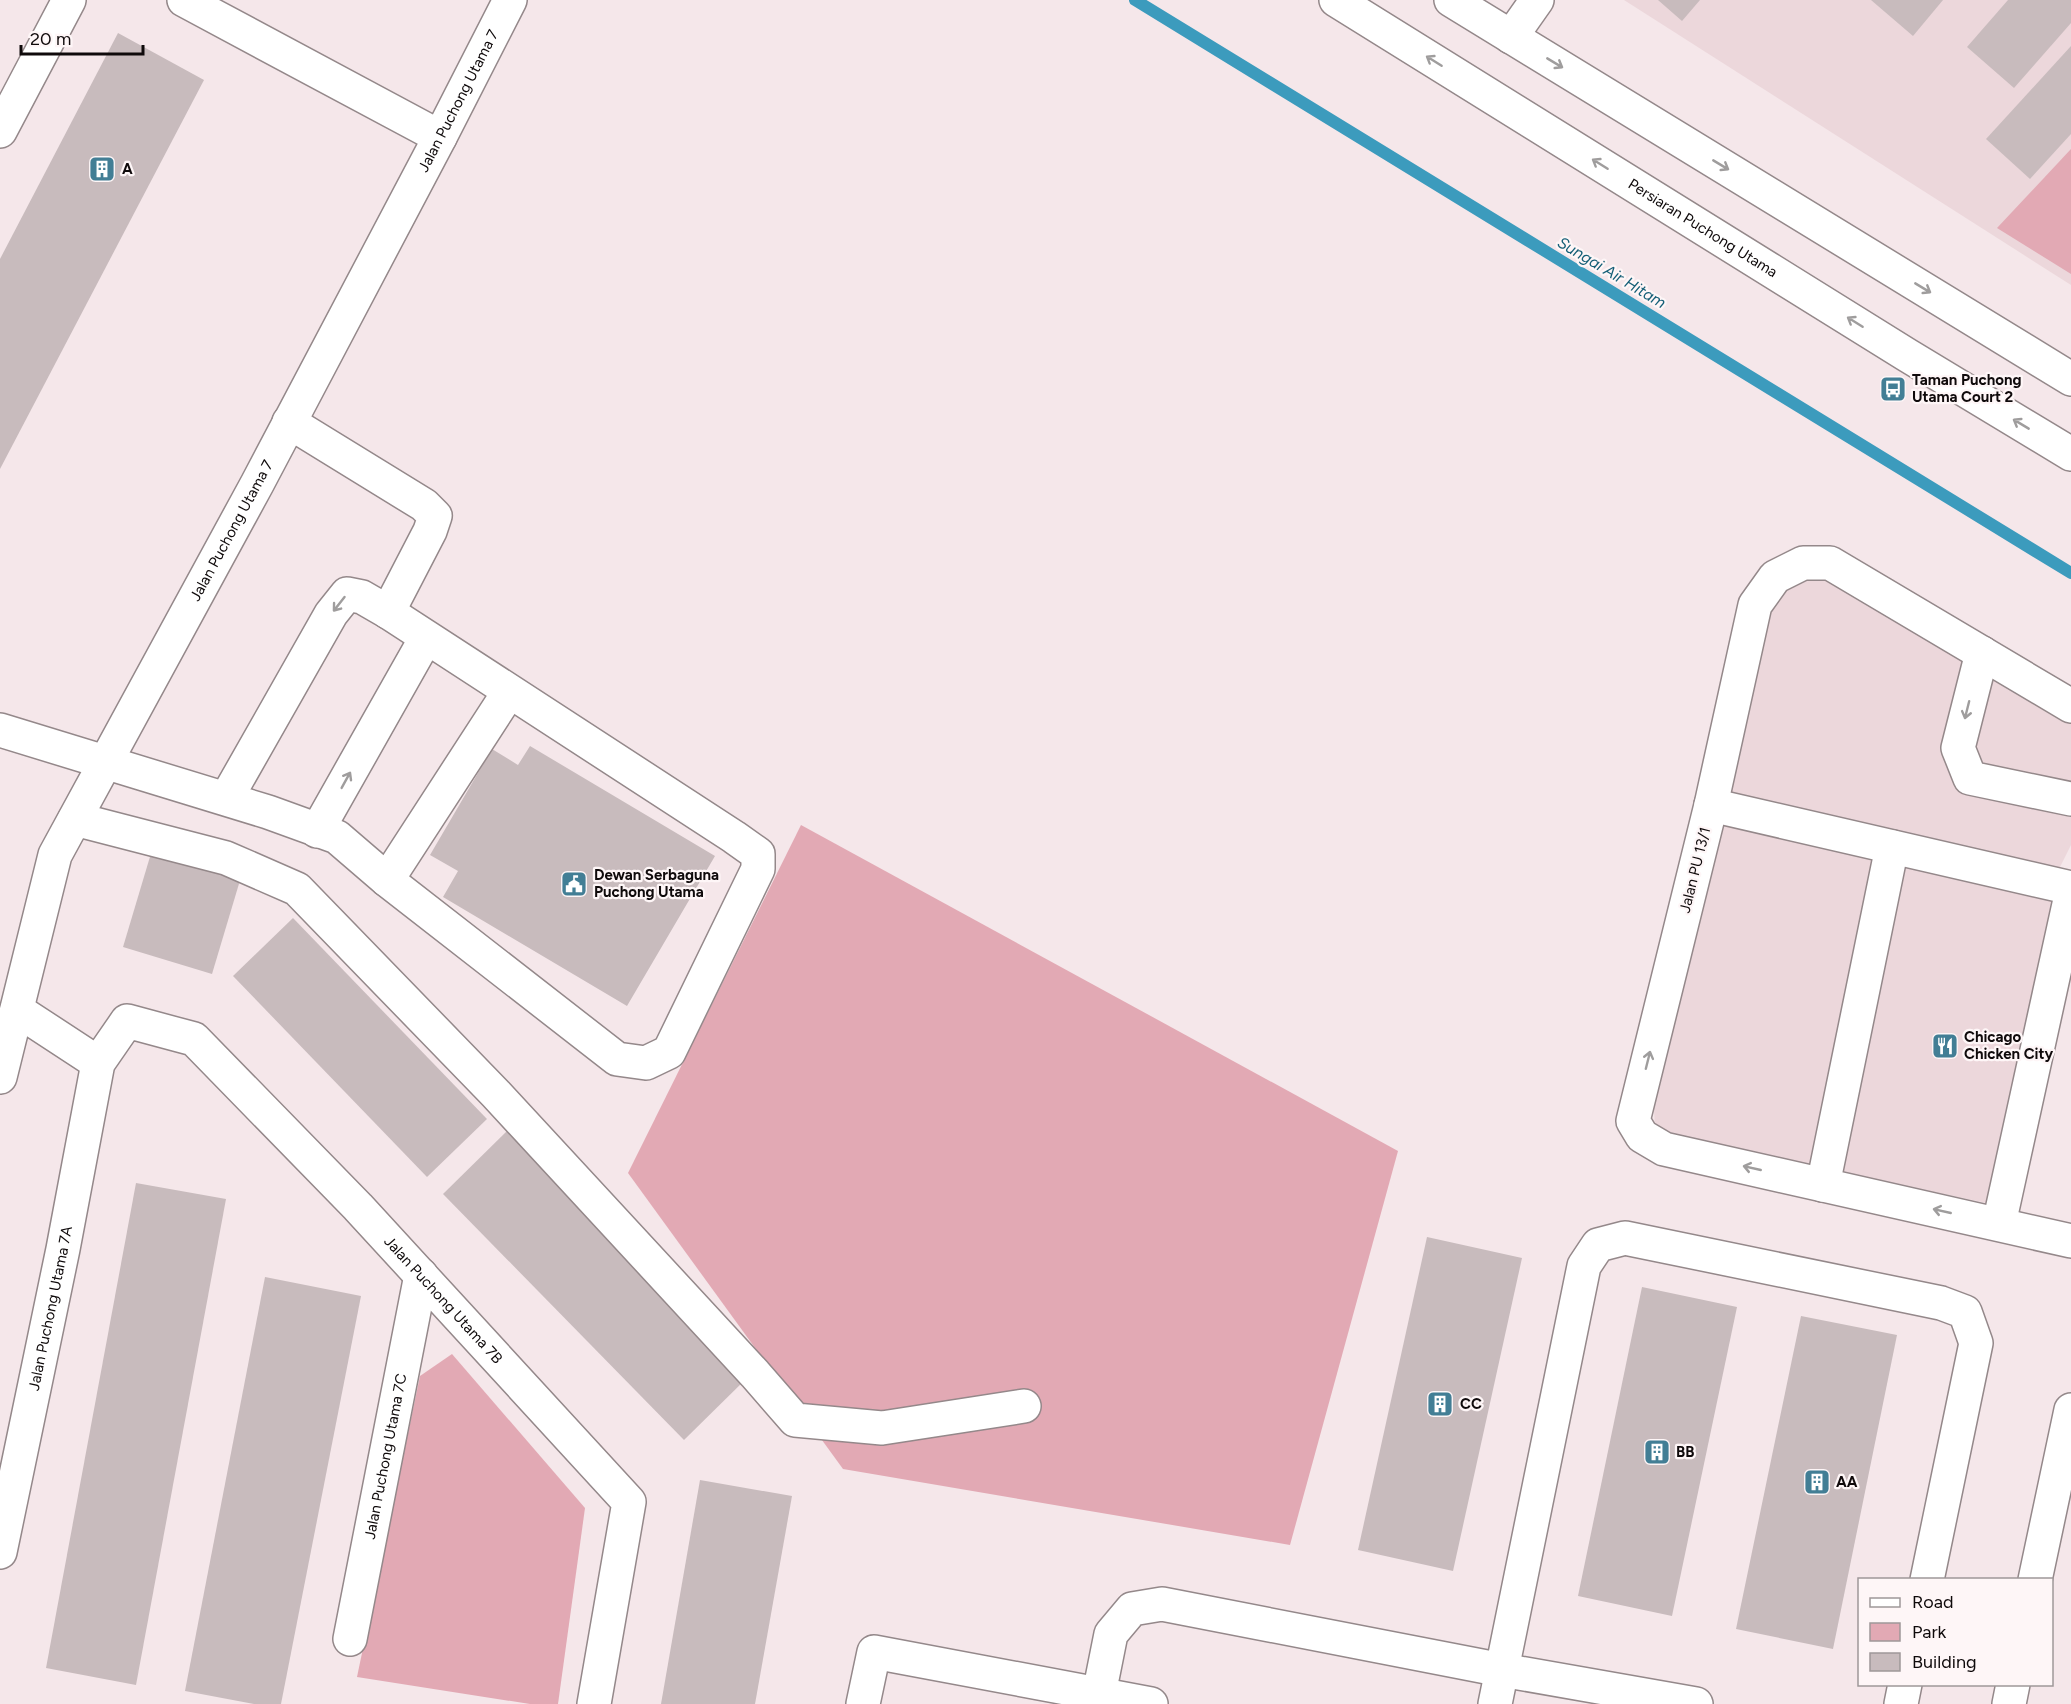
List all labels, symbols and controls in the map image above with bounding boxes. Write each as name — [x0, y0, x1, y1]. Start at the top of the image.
scale bar — [21, 18, 142, 56]
street label: Jalan Puchong Utama 7 — [414, 27, 502, 175]
text: 20 m — [30, 28, 71, 50]
one-way arrow — [1426, 54, 1443, 66]
one-way arrow — [1546, 57, 1563, 70]
building icon: A — [87, 154, 117, 184]
one-way arrow — [1592, 158, 1609, 170]
one-way arrow — [1712, 159, 1729, 171]
place label: A — [122, 160, 133, 178]
street label: Persiaran Puchong Utama — [1625, 175, 1781, 281]
water label: Sungai Air Hitam — [1554, 233, 1670, 312]
one-way arrow — [1914, 283, 1931, 295]
one-way arrow — [1847, 316, 1864, 328]
place label: Taman Puchong Utama Court 2 — [1912, 371, 2021, 406]
bus stop icon: Taman Puchong Utama Court 2 — [1878, 374, 1908, 404]
one-way arrow — [2013, 418, 2030, 430]
street label: Jalan Puchong Utama 7 — [186, 457, 277, 604]
one-way arrow — [332, 596, 345, 612]
one-way arrow — [1961, 700, 1973, 719]
one-way arrow — [341, 771, 352, 789]
street label: Jalan PU 13/1 — [1676, 825, 1714, 915]
place label: Dewan Serbaguna Puchong Utama — [594, 866, 719, 901]
public building icon: Dewan Serbaguna Puchong Utama — [559, 869, 589, 899]
place label: Chicago Chicken City — [1964, 1028, 2053, 1063]
restaurant icon: Chicago Chicken City — [1930, 1031, 1960, 1061]
one-way arrow — [1643, 1051, 1655, 1070]
one-way arrow — [1742, 1162, 1761, 1174]
one-way arrow — [1933, 1205, 1952, 1217]
street label: Jalan Puchong Utama 7A — [25, 1224, 76, 1392]
street label: Jalan Puchong Utama 7B — [380, 1232, 506, 1367]
street label: Jalan Puchong Utama 7C — [361, 1372, 411, 1541]
building icon: CC — [1425, 1389, 1455, 1419]
place label: CC — [1460, 1395, 1482, 1413]
building icon: BB — [1642, 1437, 1672, 1467]
place label: BB — [1676, 1443, 1694, 1461]
building icon: AA — [1802, 1467, 1832, 1497]
place label: AA — [1836, 1473, 1858, 1491]
legend — [1858, 1578, 2053, 1686]
text: Road — [1912, 1591, 1953, 1613]
text: Park — [1912, 1621, 1947, 1643]
text: Building — [1912, 1651, 1977, 1673]

